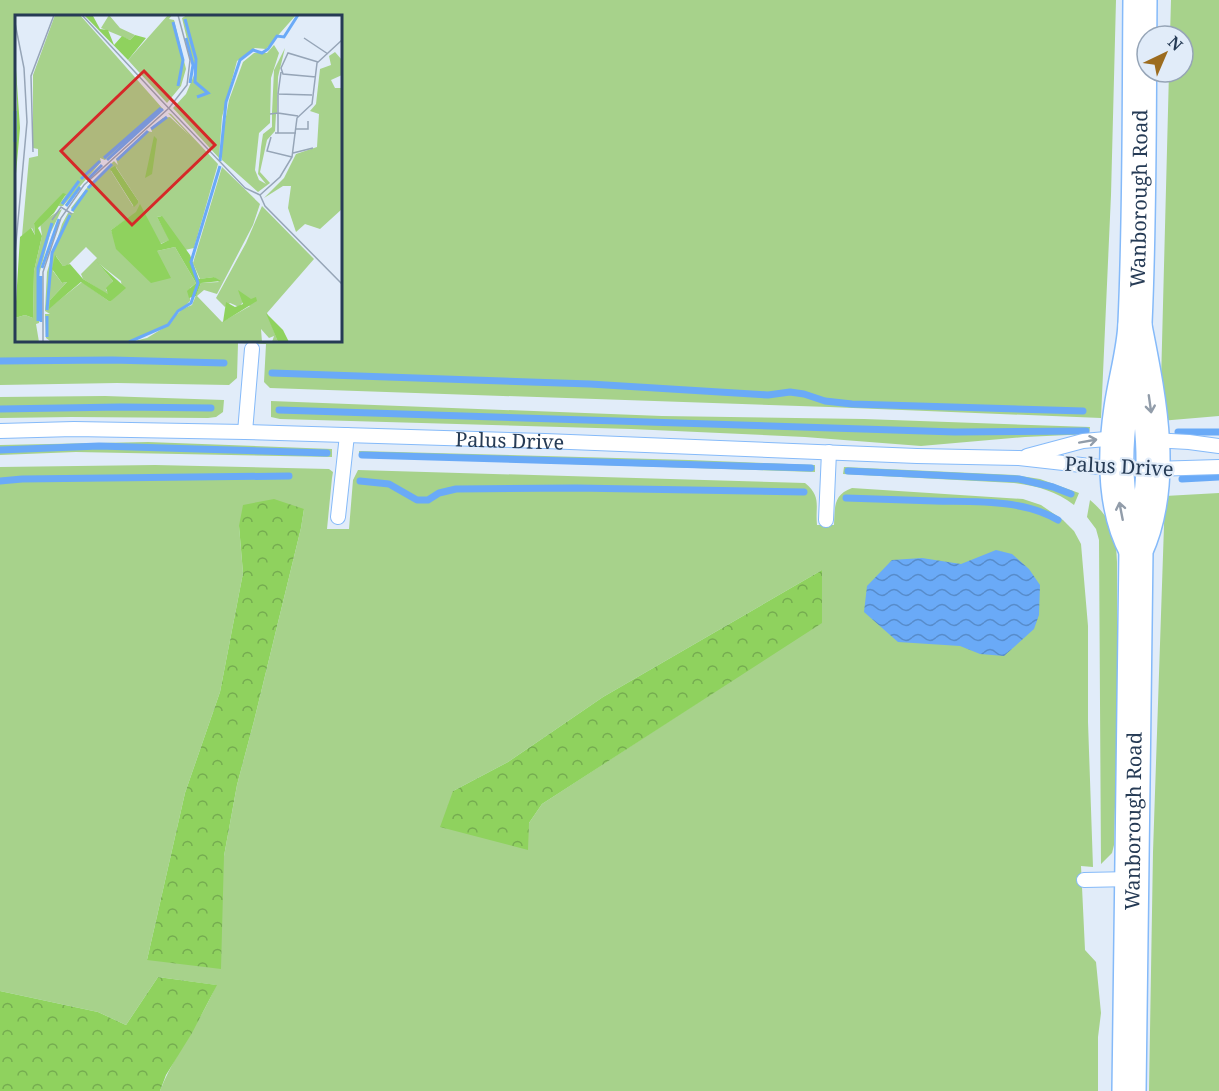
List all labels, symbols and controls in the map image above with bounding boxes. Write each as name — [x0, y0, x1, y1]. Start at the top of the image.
inset map — [15, 15, 342, 342]
north arrow — [1135, 24, 1195, 84]
text: N — [1163, 31, 1188, 56]
street label: Wanborough Road — [1123, 109, 1153, 288]
one-way arrow — [1144, 393, 1155, 413]
street label: Palus Drive — [455, 425, 565, 455]
one-way arrow — [1078, 435, 1098, 446]
street label: Palus Drive — [1064, 450, 1174, 482]
one-way arrow — [1115, 501, 1126, 521]
street label: Wanborough Road — [1118, 732, 1147, 910]

